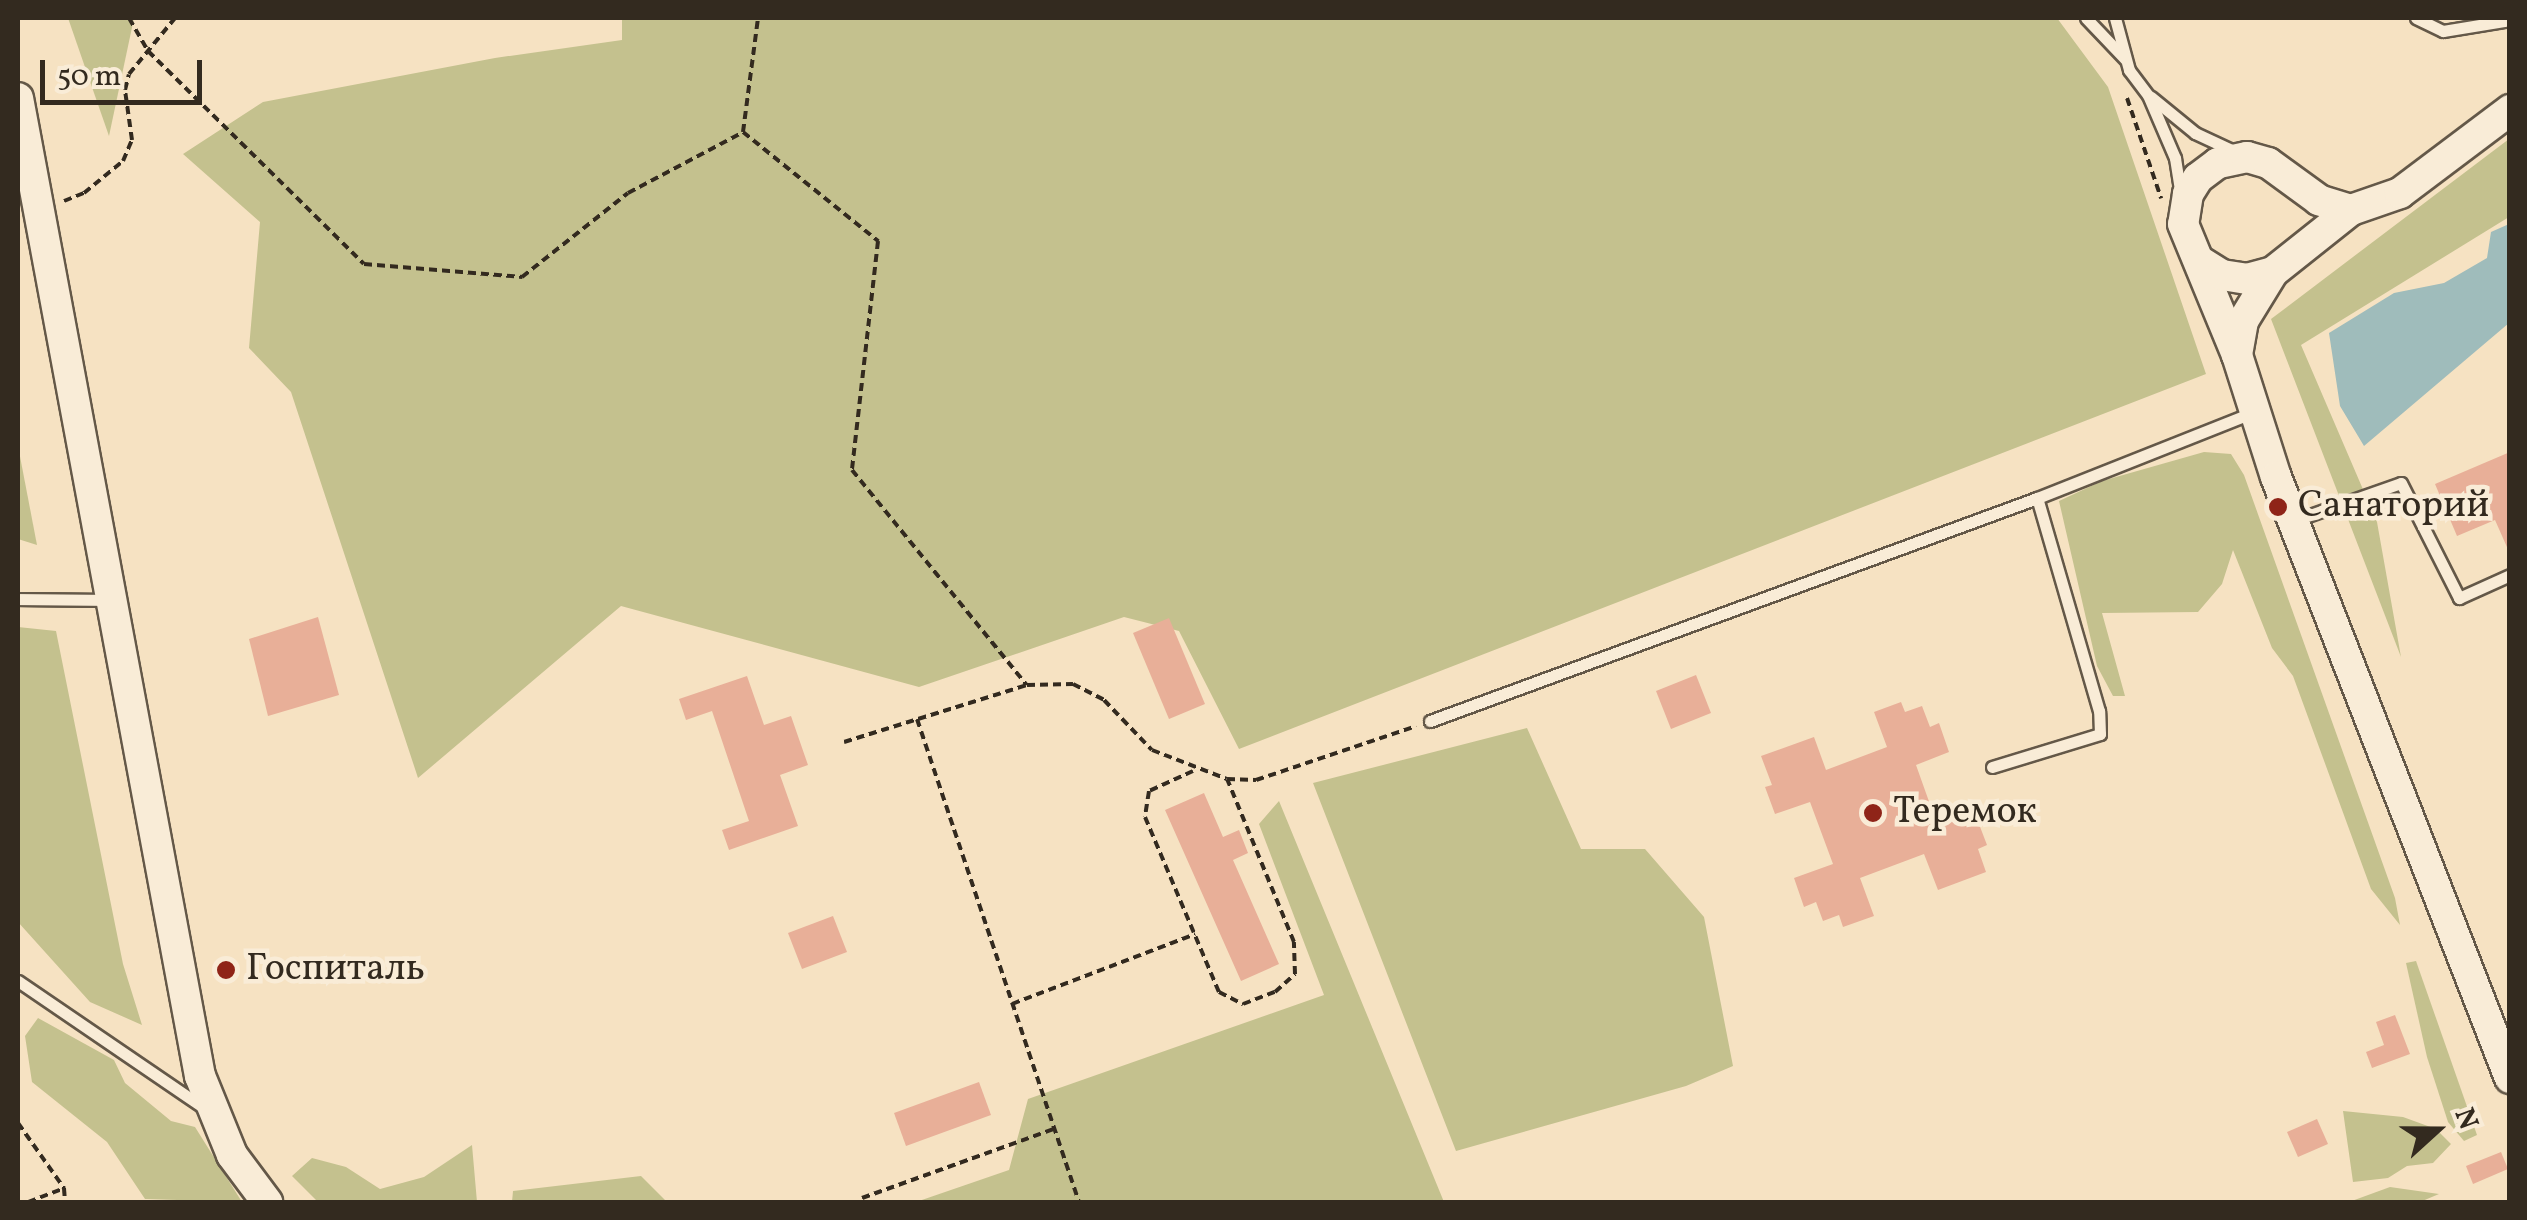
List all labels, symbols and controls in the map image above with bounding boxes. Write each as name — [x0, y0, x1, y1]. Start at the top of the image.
scale bar — [45, 40, 208, 102]
text: 50 m — [57, 56, 121, 98]
place label: Санаторий — [2298, 484, 2489, 530]
marker: Санаторий — [2267, 496, 2289, 518]
place label: Теремок — [1893, 790, 2037, 836]
marker: Теремок — [1862, 802, 1884, 824]
place label: Госпиталь — [246, 947, 425, 993]
marker: Госпиталь — [215, 959, 237, 981]
north arrow — [2387, 1080, 2487, 1180]
text: N — [2444, 1103, 2487, 1136]

